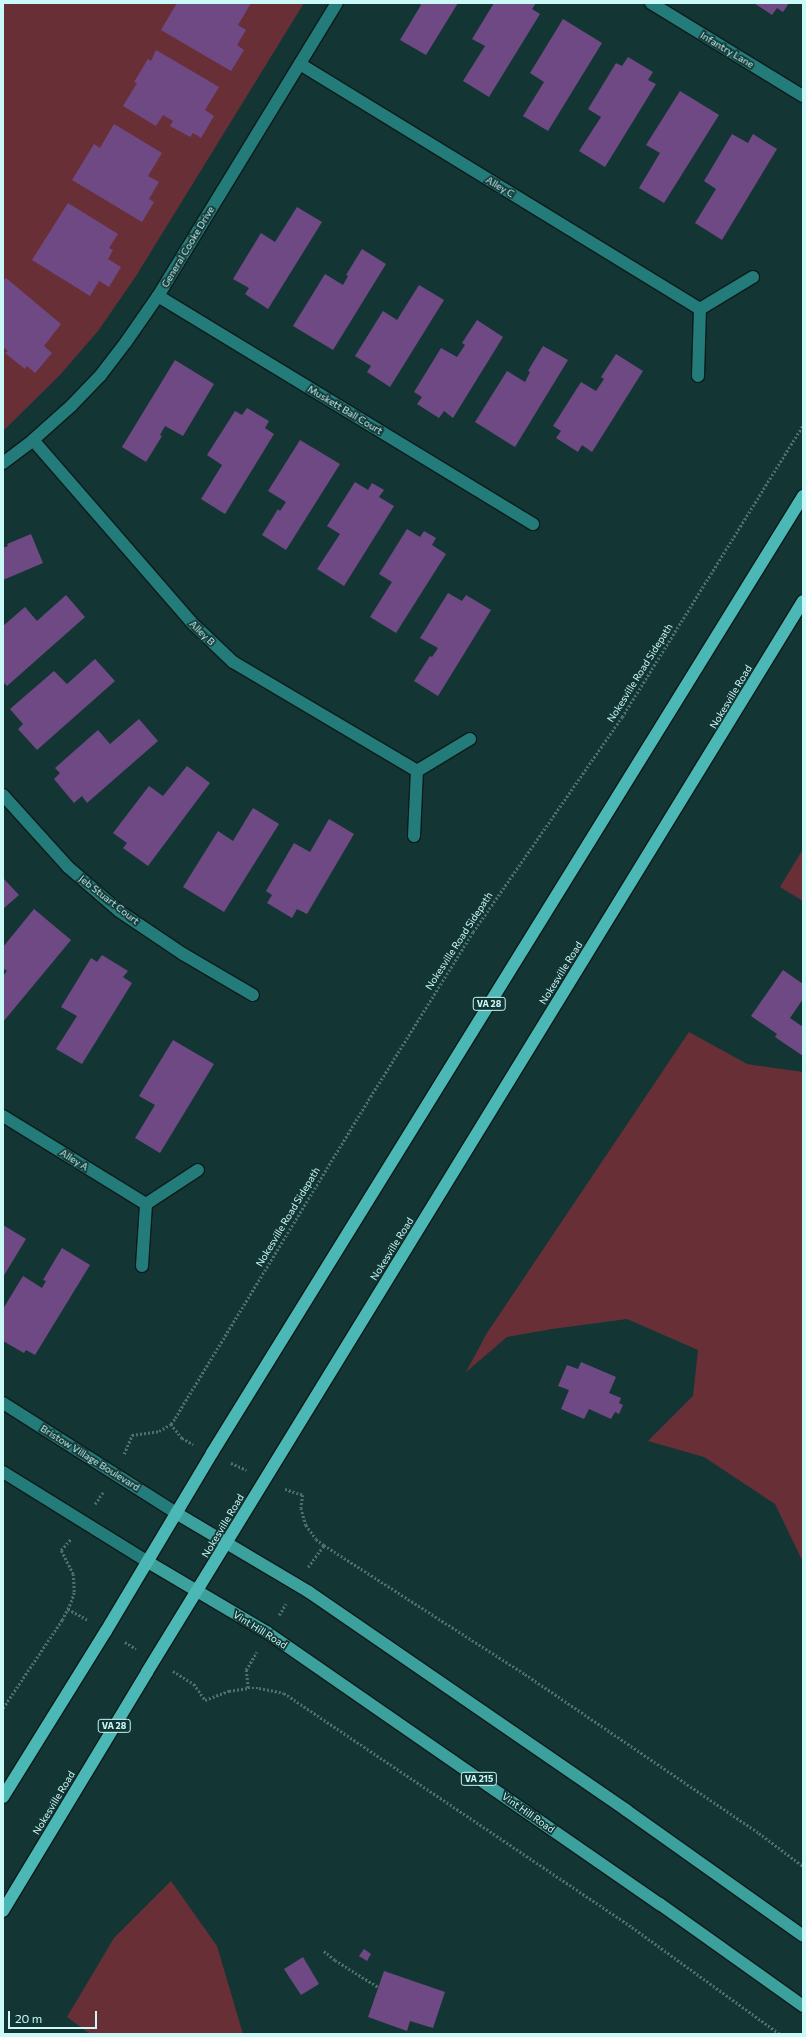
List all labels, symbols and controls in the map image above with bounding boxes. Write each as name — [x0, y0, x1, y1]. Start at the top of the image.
street label: Infantry Lane — [698, 29, 756, 71]
street label: Alley C — [484, 174, 516, 200]
street label: General Cooke Drive — [159, 204, 217, 290]
street label: Muskett Ball Court — [305, 383, 385, 437]
street label: Alley B — [187, 618, 217, 648]
street label: Nokesville Road Sidepath — [605, 621, 675, 725]
street label: Nokesville Road — [707, 663, 755, 731]
street label: Jeb Stuart Court — [76, 873, 142, 927]
street label: Nokesville Road Sidepath — [423, 890, 495, 992]
street label: Nokesville Road — [537, 939, 585, 1007]
road number: VA 28 — [472, 997, 506, 1011]
street label: Alley A — [58, 1147, 90, 1173]
street label: Nokesville Road Sidepath — [253, 1165, 323, 1269]
street label: Nokesville Road — [368, 1215, 416, 1283]
street label: Bristow Village Boulevard — [38, 1422, 142, 1494]
street label: Nokesville Road — [199, 1492, 247, 1560]
street label: Vint Hill Road — [231, 1609, 289, 1651]
road number: VA 28 — [97, 1719, 131, 1733]
street label: Nokesville Road — [30, 1769, 78, 1837]
road number: VA 215 — [460, 1772, 498, 1786]
street label: Vint Hill Road — [499, 1790, 557, 1836]
scale bar — [10, 2003, 99, 2029]
text: 20 m — [15, 2011, 42, 2025]

